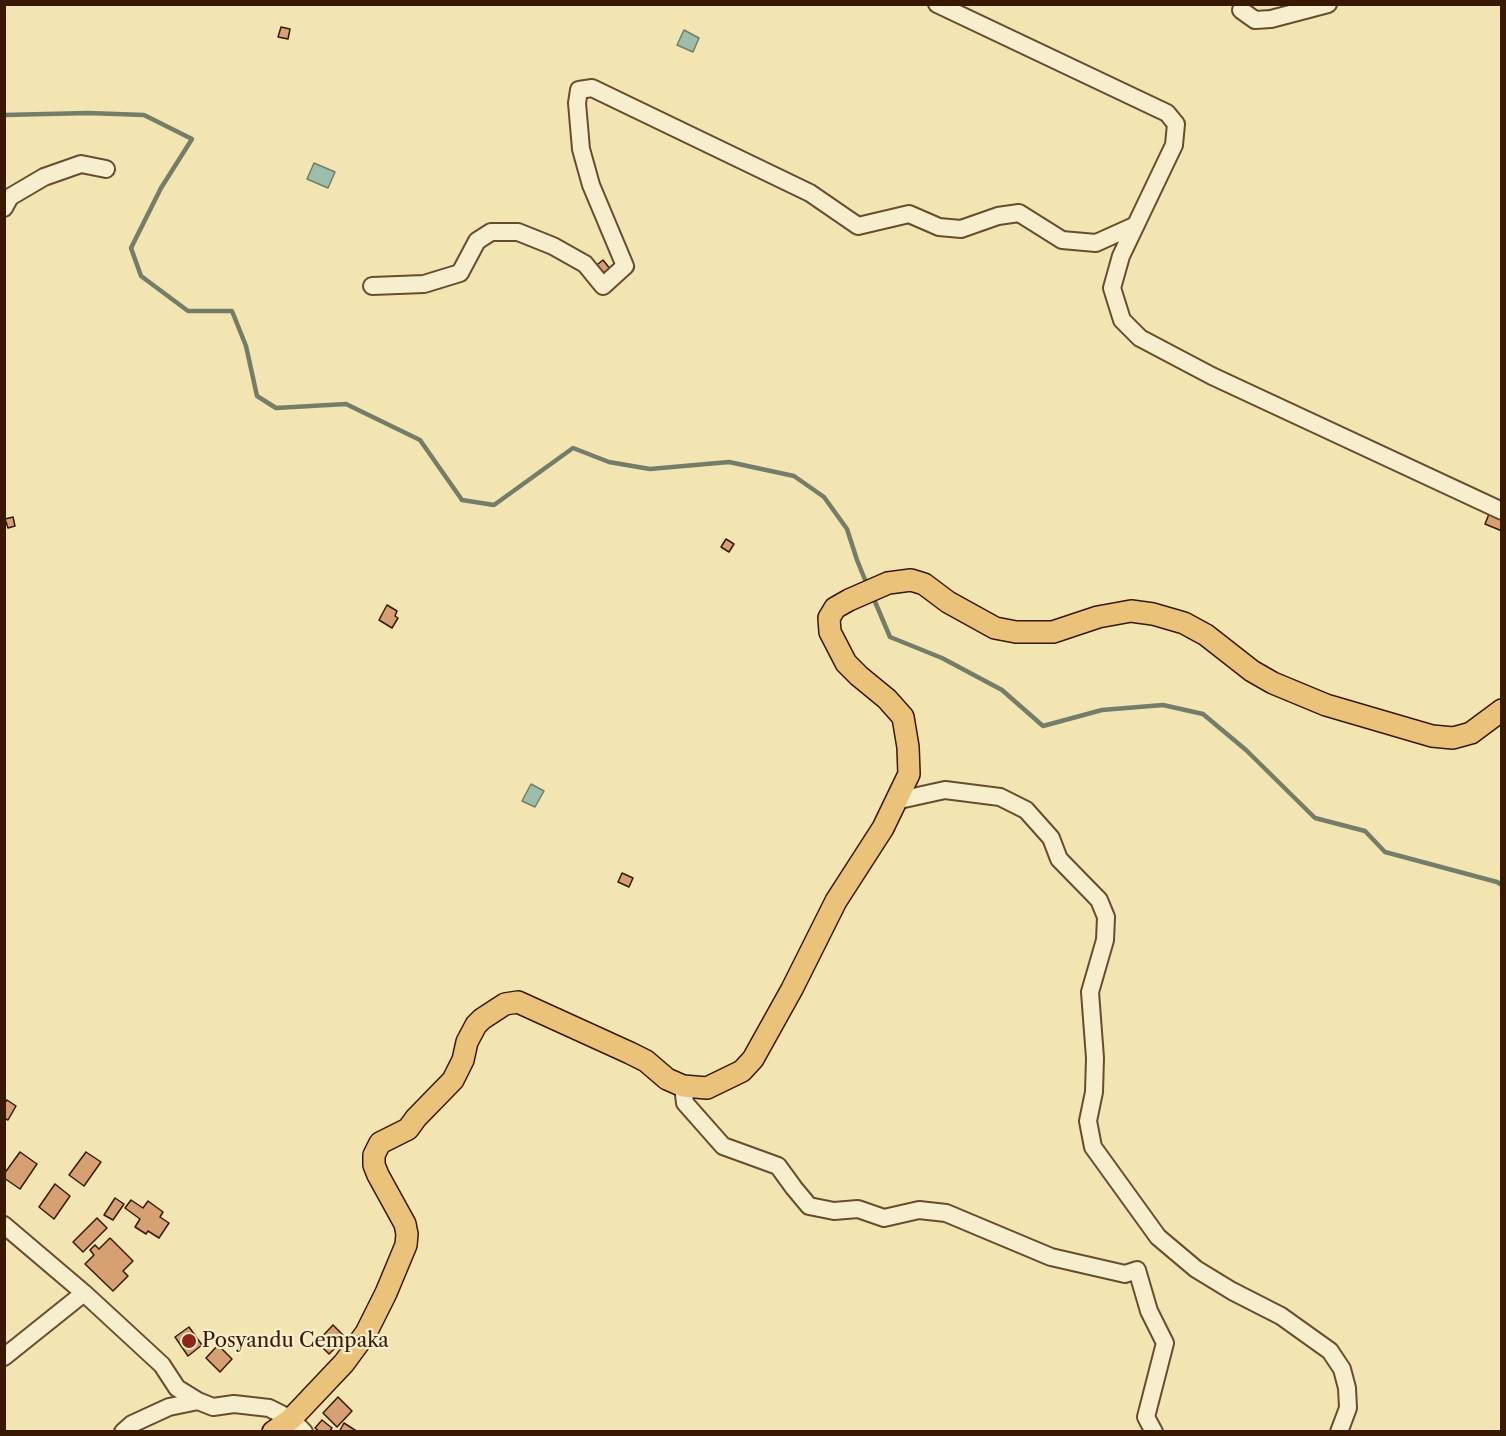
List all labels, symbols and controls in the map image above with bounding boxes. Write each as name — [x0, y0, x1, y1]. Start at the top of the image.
place label: Posyandu Cempaka — [202, 1329, 389, 1353]
marker: Posyandu Cempaka — [180, 1332, 198, 1350]

